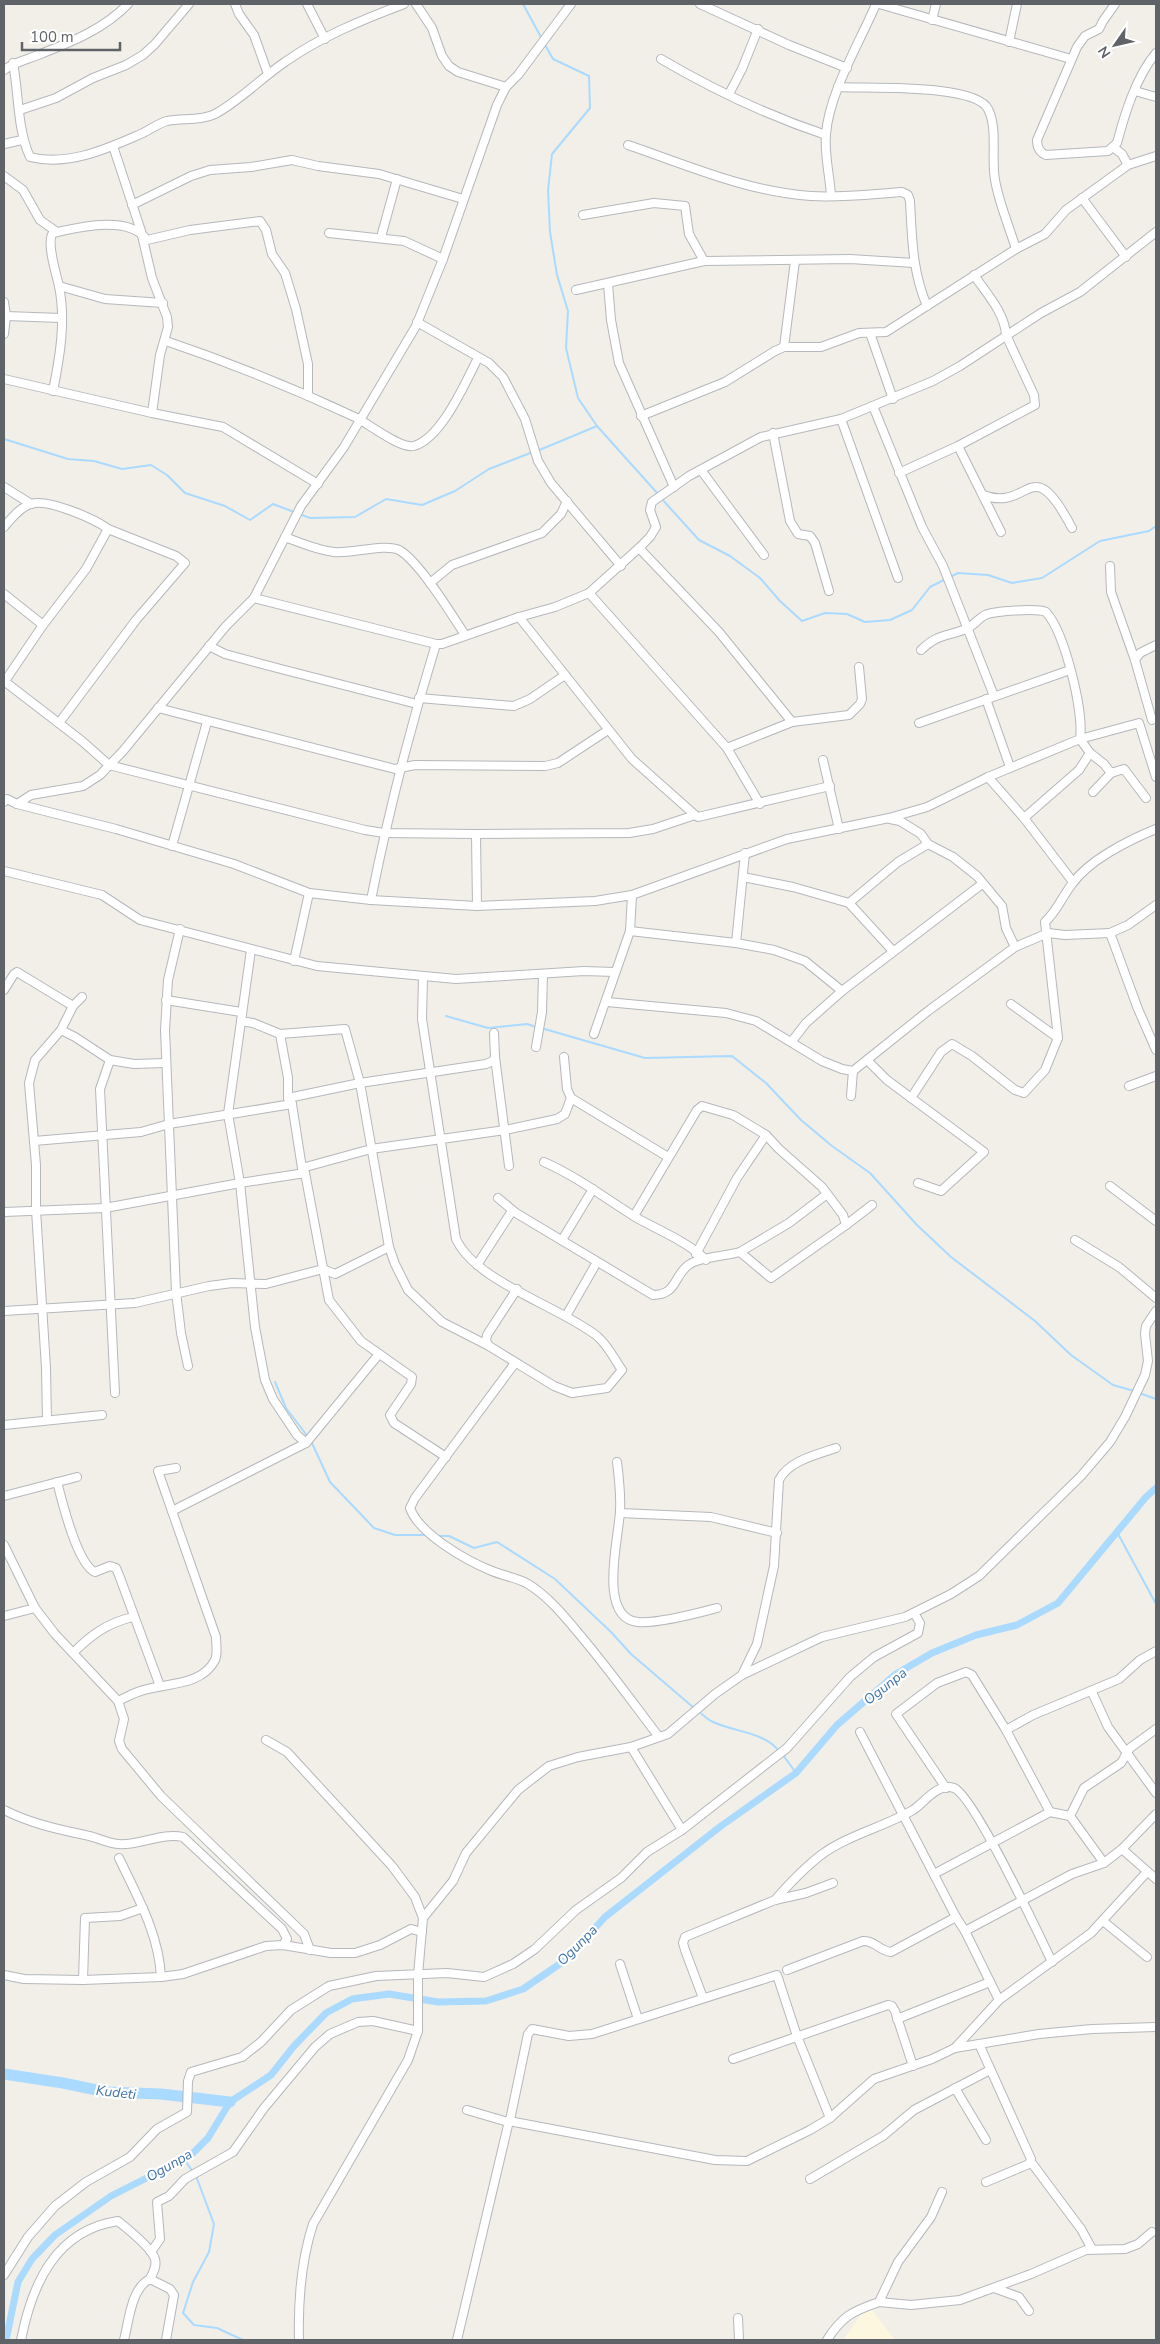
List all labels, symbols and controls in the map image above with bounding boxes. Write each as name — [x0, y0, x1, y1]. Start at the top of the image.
scale bar — [22, 20, 120, 52]
north arrow — [1090, 20, 1140, 70]
text: 100 m — [30, 27, 74, 47]
text: N — [1094, 42, 1115, 62]
water label: Ogunpa — [860, 1663, 911, 1709]
water label: Ogunpa — [553, 1921, 602, 1970]
water label: Kudeti — [95, 2081, 138, 2104]
water label: Ogunpa — [143, 2145, 196, 2186]

